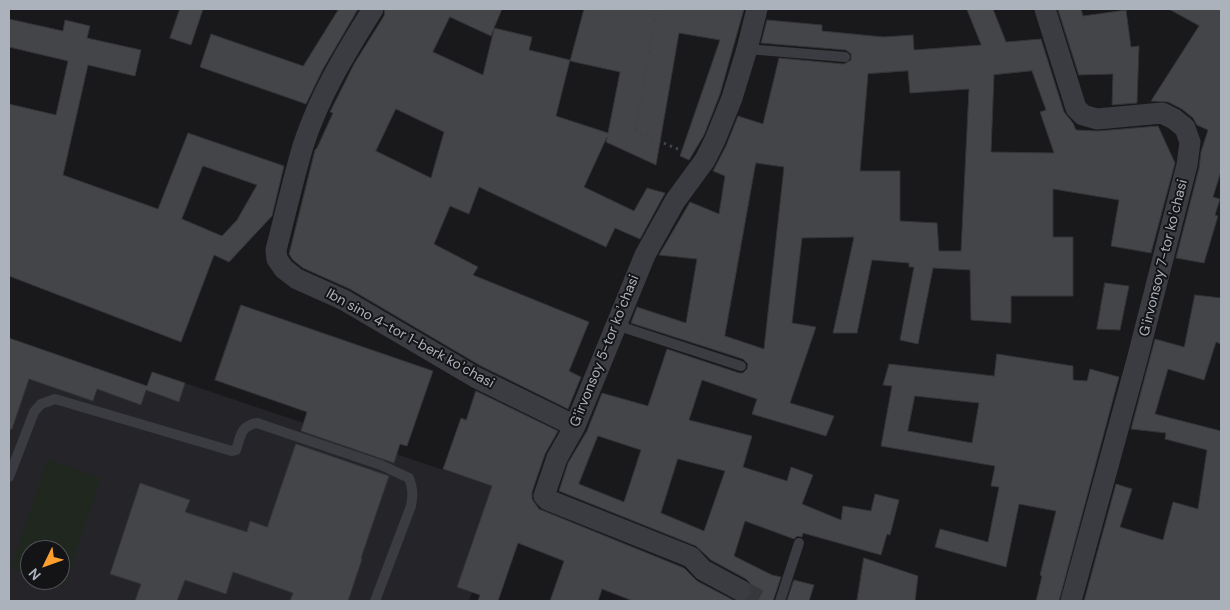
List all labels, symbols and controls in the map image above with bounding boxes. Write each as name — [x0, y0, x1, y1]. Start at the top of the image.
street label: Gʼirvonsoy 7-tor koʼchasi — [1136, 178, 1192, 338]
street label: Gʼirvonsoy 5-tor koʼchasi — [567, 272, 643, 430]
street label: Ibn sino 4-tor 1-berk koʼchasi — [323, 286, 497, 392]
north arrow — [20, 540, 70, 590]
text: N — [24, 565, 45, 584]

